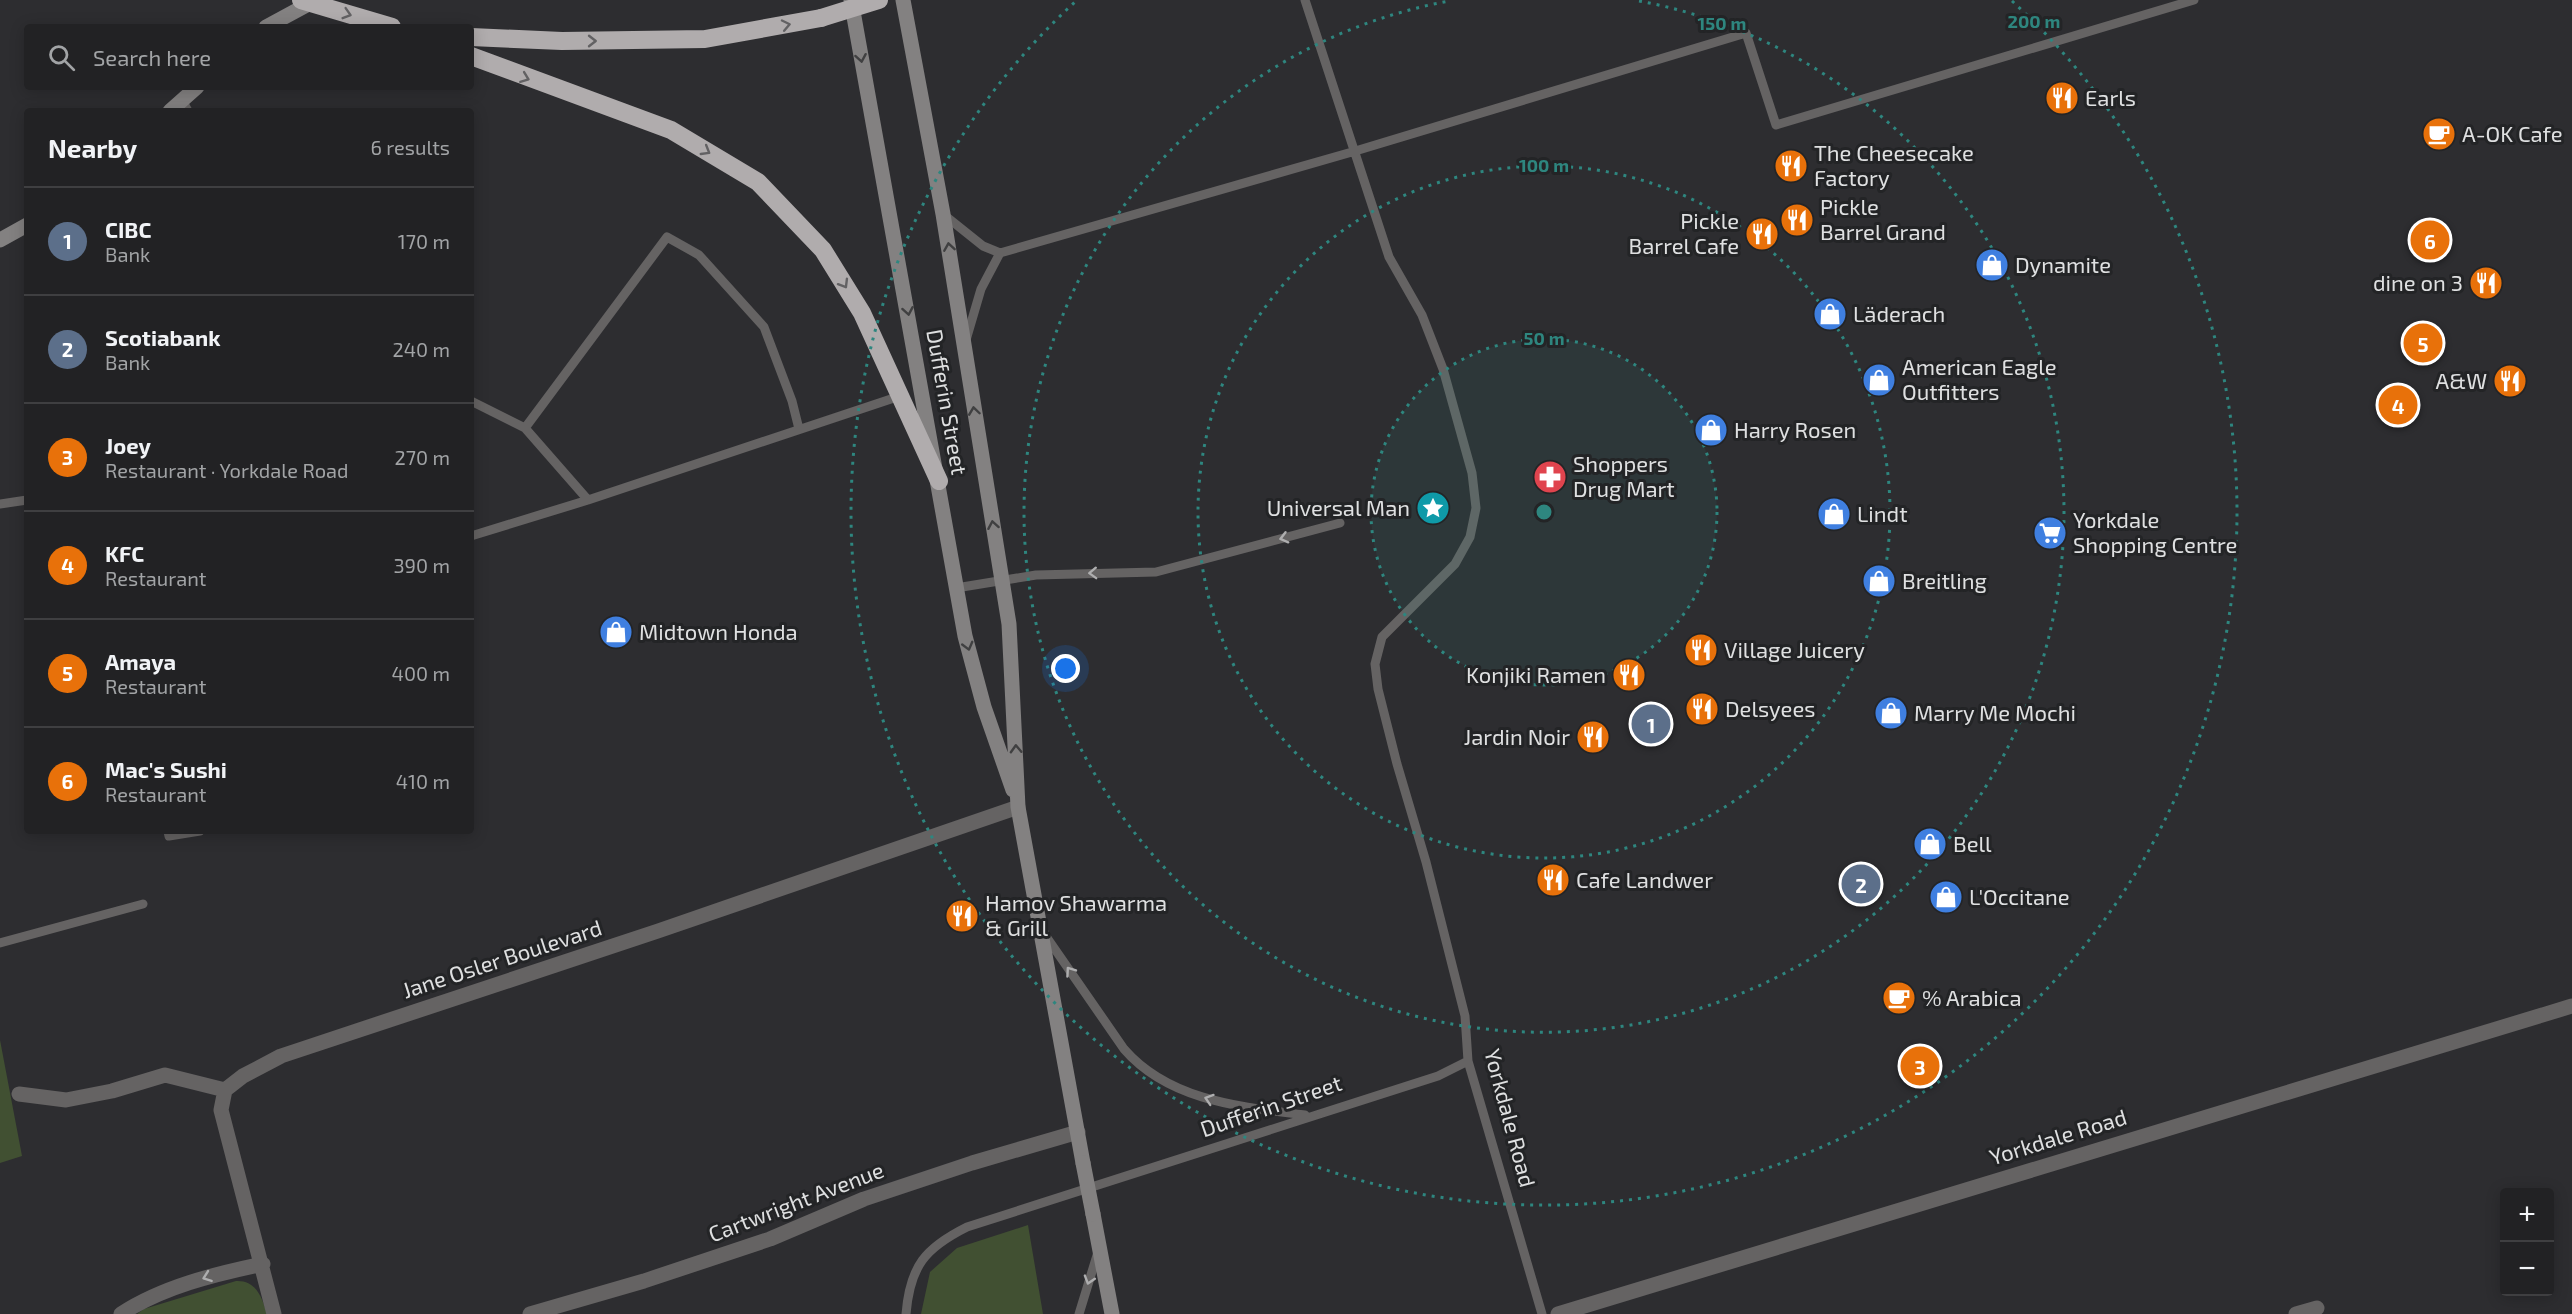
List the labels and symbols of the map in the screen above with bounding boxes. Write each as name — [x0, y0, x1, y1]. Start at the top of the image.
one-way arrow — [342, 6, 352, 19]
text: 200 m — [2008, 10, 2060, 32]
text: 150 m — [1698, 12, 1746, 34]
one-way arrow — [781, 19, 791, 32]
one-way arrow — [588, 35, 597, 47]
one-way arrow — [854, 52, 867, 62]
one-way arrow — [519, 71, 530, 83]
restaurant icon: Earls — [2044, 80, 2080, 116]
place label: Earls — [2085, 84, 2136, 110]
cafe icon: A-OK Cafe — [2421, 116, 2457, 152]
place label: A-OK Cafe — [2462, 120, 2563, 146]
place label: The Cheesecake Factory — [1814, 139, 1974, 190]
one-way arrow — [700, 144, 710, 155]
restaurant icon: The Cheesecake Factory — [1773, 148, 1809, 184]
text: 100 m — [1519, 154, 1569, 176]
place label: Pickle Barrel Grand — [1820, 193, 1946, 244]
restaurant icon: Pickle Barrel Grand — [1779, 202, 1815, 238]
place label: Pickle Barrel Cafe — [1629, 207, 1739, 258]
restaurant icon: Pickle Barrel Cafe — [1744, 216, 1780, 252]
pin: 6 — [2410, 218, 2450, 262]
one-way arrow — [943, 243, 955, 252]
shop icon: Dynamite — [1974, 247, 2010, 283]
place label: Dynamite — [2015, 251, 2111, 277]
restaurant icon: dine on 3 — [2468, 265, 2504, 301]
place label: dine on 3 — [2373, 269, 2463, 295]
one-way arrow — [837, 278, 848, 288]
shop icon: Läderach — [1812, 296, 1848, 332]
place label: Läderach — [1853, 300, 1945, 326]
one-way arrow — [901, 306, 914, 316]
pin: 5 — [2404, 320, 2442, 366]
street label: Dufferin Street — [922, 327, 974, 477]
text: 50 m — [1523, 327, 1565, 349]
place label: American Eagle Outfitters — [1902, 353, 2057, 404]
shop icon: American Eagle Outfitters — [1861, 362, 1897, 398]
restaurant icon: A&W — [2492, 363, 2528, 399]
place label: A&W — [2436, 367, 2487, 393]
pin: 4 — [2378, 382, 2418, 428]
one-way arrow — [968, 407, 981, 417]
shop icon: Harry Rosen — [1693, 412, 1729, 448]
place label: Harry Rosen — [1734, 416, 1856, 442]
place label: Shoppers Drug Mart — [1573, 450, 1675, 501]
pharmacy icon: Shoppers Drug Mart — [1532, 459, 1568, 495]
place icon: Universal Man — [1415, 490, 1451, 526]
place label: Universal Man — [1267, 494, 1410, 520]
shop icon: Lindt — [1816, 496, 1852, 532]
place label: Lindt — [1857, 500, 1908, 526]
centre of rings — [1534, 502, 1554, 522]
place label: Yorkdale Shopping Centre — [2073, 506, 2237, 557]
supermarket icon: Yorkdale Shopping Centre — [2032, 515, 2068, 551]
one-way arrow — [987, 520, 999, 530]
one-way arrow — [1279, 531, 1289, 543]
shop icon: Breitling — [1861, 563, 1897, 599]
one-way arrow — [1089, 566, 1098, 579]
place label: Breitling — [1902, 567, 1987, 593]
shop icon: Midtown Honda — [598, 614, 634, 650]
place label: Midtown Honda — [639, 618, 798, 644]
restaurant icon: Village Juicery — [1683, 632, 1719, 668]
place label: Village Juicery — [1724, 636, 1865, 662]
one-way arrow — [961, 640, 973, 651]
your location — [1051, 654, 1080, 683]
restaurant icon: Konjiki Ramen — [1611, 657, 1647, 693]
place label: Konjiki Ramen — [1466, 661, 1606, 688]
restaurant icon: Delsyees — [1684, 691, 1720, 727]
place label: Delsyees — [1725, 695, 1815, 721]
shop icon: Marry Me Mochi — [1873, 695, 1909, 731]
place label: Marry Me Mochi — [1914, 699, 2076, 725]
pin: 1 — [1632, 702, 1670, 746]
restaurant icon: Jardin Noir — [1575, 719, 1611, 755]
place label: Jardin Noir — [1464, 723, 1570, 749]
one-way arrow — [1010, 744, 1022, 753]
shop icon: Bell — [1912, 826, 1948, 862]
place label: Bell — [1953, 830, 1992, 856]
restaurant icon: Cafe Landwer — [1535, 862, 1571, 898]
pin: 2 — [1842, 862, 1880, 906]
place label: Cafe Landwer — [1576, 866, 1713, 892]
shop icon: L'Occitane — [1928, 879, 1964, 915]
place label: L'Occitane — [1969, 883, 2070, 909]
place label: Hamov Shawarma & Grill — [985, 889, 1167, 940]
restaurant icon: Hamov Shawarma & Grill — [944, 898, 980, 934]
street label: Jane Osler Boulevard — [399, 913, 605, 1003]
one-way arrow — [1066, 966, 1077, 977]
cafe icon: % Arabica — [1881, 980, 1917, 1016]
place label: % Arabica — [1922, 984, 2021, 1010]
pin: 3 — [1900, 1044, 1940, 1088]
street label: Yorkdale Road — [1480, 1046, 1542, 1190]
street label: Dufferin Street — [1197, 1069, 1345, 1141]
one-way arrow — [1204, 1093, 1215, 1106]
street label: Yorkdale Road — [1986, 1103, 2129, 1169]
street label: Cartwright Avenue — [704, 1156, 887, 1246]
one-way arrow — [202, 1270, 212, 1283]
one-way arrow — [1084, 1275, 1096, 1285]

